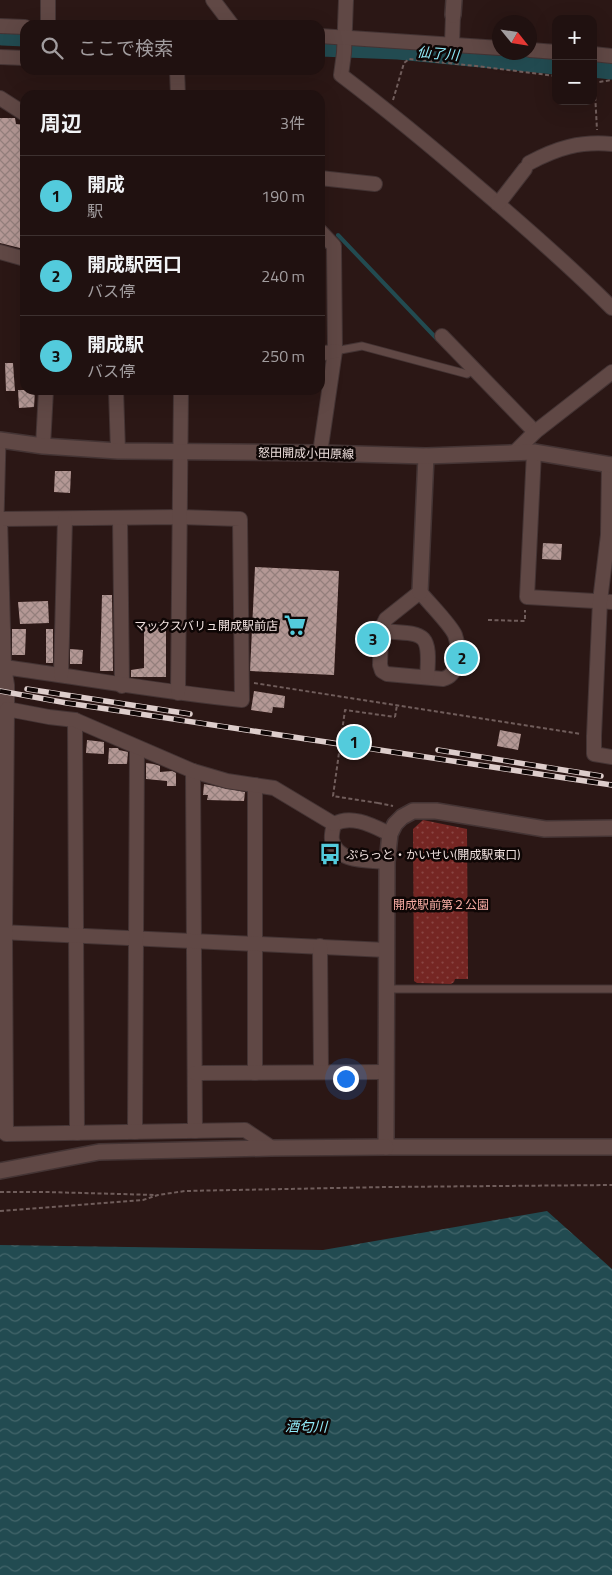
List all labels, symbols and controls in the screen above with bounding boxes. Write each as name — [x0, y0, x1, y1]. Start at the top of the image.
north arrow — [492, 15, 537, 60]
map controls — [552, 15, 597, 105]
button: + — [552, 15, 597, 60]
search box — [20, 20, 325, 75]
text: ここで検索 — [78, 33, 173, 62]
icon: search — [38, 34, 66, 62]
water label: 仙了川 — [416, 41, 462, 65]
button: − — [552, 60, 597, 105]
text: 周辺 — [40, 107, 82, 139]
text: 3件 — [280, 111, 305, 135]
text: 開成 — [87, 169, 125, 198]
text: 1 — [52, 184, 60, 208]
text: 190 m — [261, 184, 305, 208]
text: 駅 — [87, 199, 103, 223]
text: 開成駅西口 — [87, 249, 182, 278]
text: 2 — [52, 264, 60, 288]
text: 240 m — [261, 264, 305, 288]
text: バス停 — [87, 279, 135, 303]
text: 開成駅 — [87, 329, 144, 358]
text: 3 — [52, 344, 60, 368]
text: 250 m — [261, 344, 305, 368]
text: バス停 — [87, 359, 135, 383]
street label: 怒田開成小田原線 — [258, 443, 354, 463]
supermarket icon: マックスバリュ開成駅前店 — [282, 612, 308, 638]
place label: マックスバリュ開成駅前店 — [134, 616, 278, 635]
pin: 3 — [357, 620, 389, 658]
pin: 2 — [446, 639, 478, 677]
pin: 1 — [338, 723, 370, 761]
bus stop icon: ぷらっと・かいせい(開成駅東口) — [317, 841, 343, 867]
place label: ぷらっと・かいせい(開成駅東口) — [346, 845, 520, 864]
park label: 開成駅前第２公園 — [393, 895, 489, 914]
your location — [333, 1066, 359, 1092]
water label: 酒匂川 — [285, 1415, 329, 1437]

